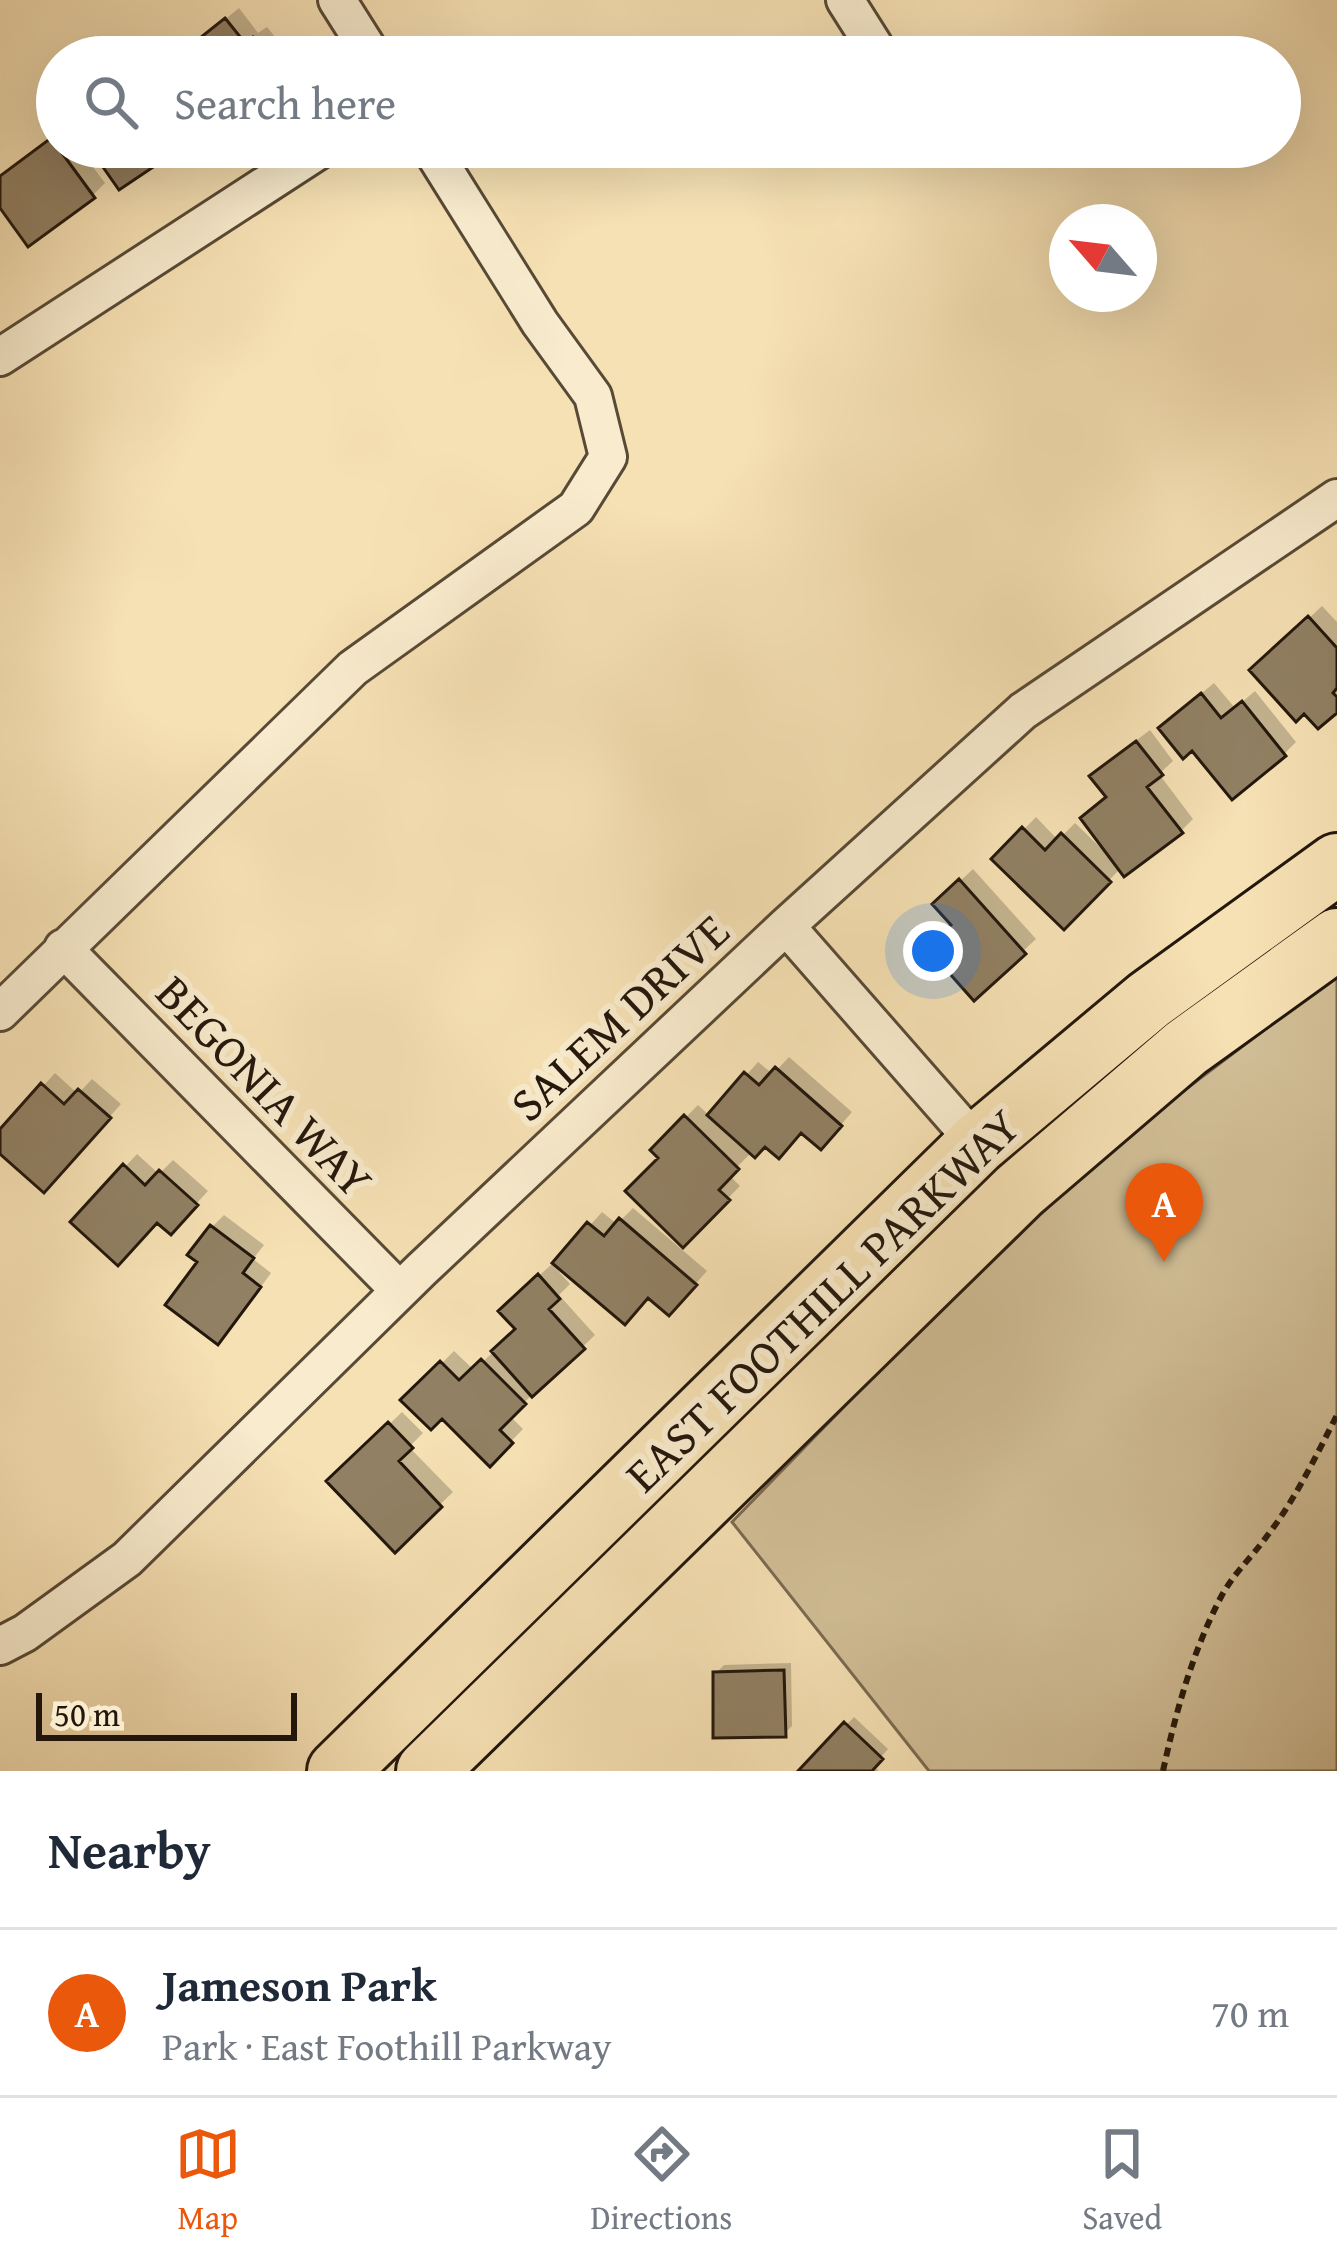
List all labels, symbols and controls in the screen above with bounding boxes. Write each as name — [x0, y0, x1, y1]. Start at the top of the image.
search box — [36, 36, 1301, 168]
icon: search — [78, 69, 144, 135]
text: Search here — [174, 70, 396, 135]
north arrow — [1049, 204, 1157, 312]
street label: SALEM DRIVE — [493, 896, 744, 1137]
your location — [903, 921, 963, 981]
street label: BEGONIA WAY — [141, 958, 390, 1213]
street label: EAST FOOTHILL PARKWAY — [608, 1091, 1035, 1508]
pin: A — [1125, 1163, 1203, 1262]
scale bar — [36, 1687, 297, 1740]
text: 50 m — [54, 1690, 120, 1738]
text: Nearby — [48, 1812, 211, 1887]
text: Jameson Park — [162, 1952, 437, 2017]
text: A — [75, 1984, 99, 2041]
text: 70 m — [1211, 1984, 1289, 2041]
text: Park · East Foothill Parkway — [162, 2017, 612, 2074]
tab: Map — [175, 2121, 241, 2241]
tab: Directions — [591, 2121, 732, 2241]
tab: Saved — [1082, 2121, 1162, 2241]

